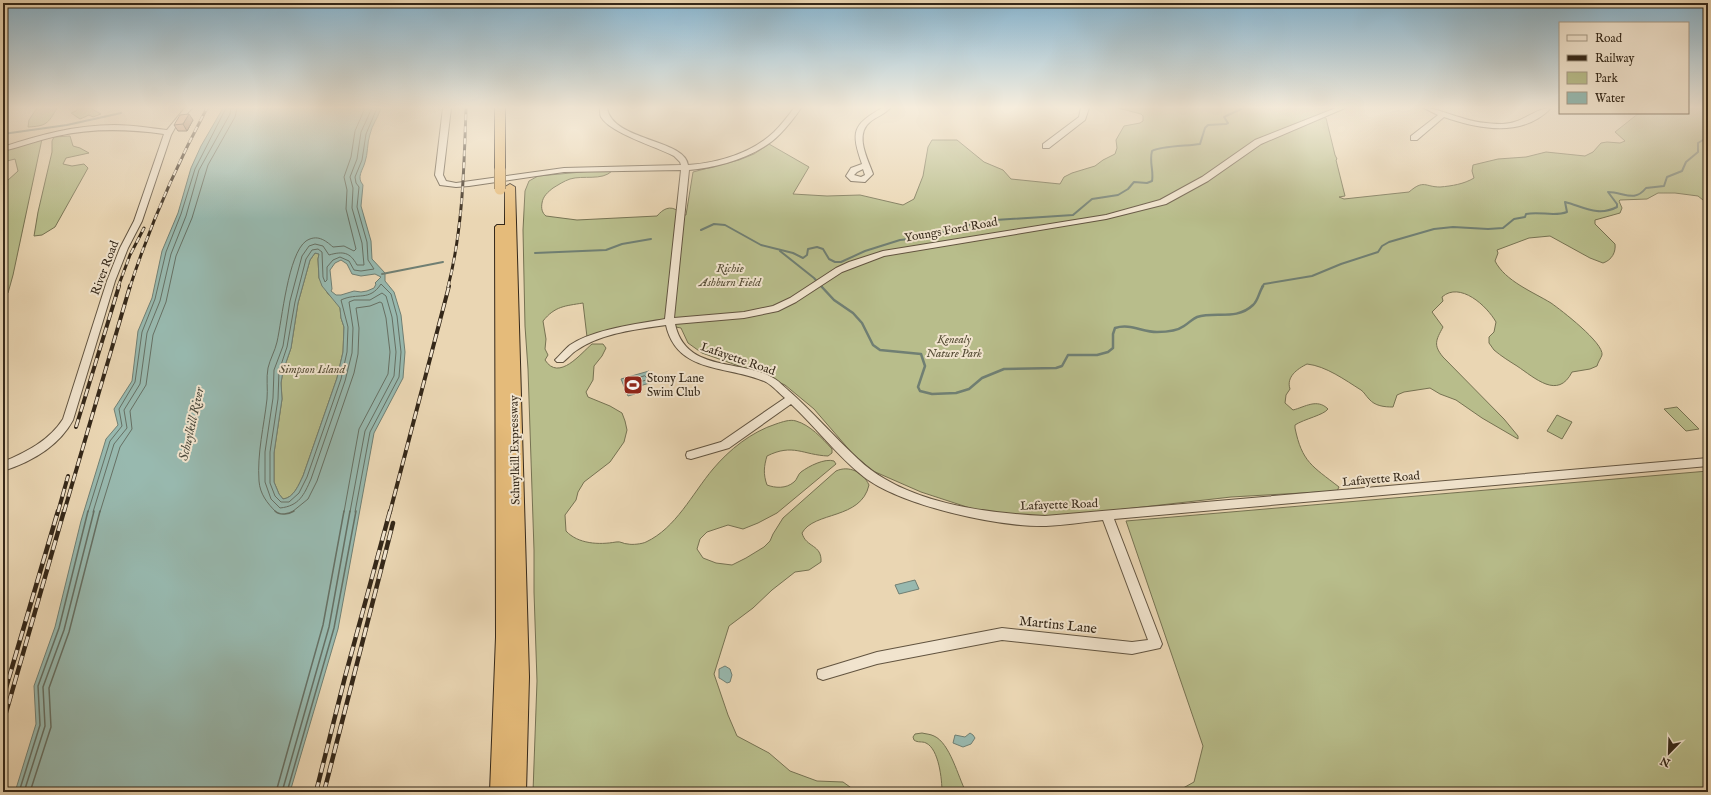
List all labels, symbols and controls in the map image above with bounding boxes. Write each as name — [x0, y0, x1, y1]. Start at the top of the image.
legend — [1559, 22, 1689, 114]
text: Road — [1595, 31, 1623, 46]
text: Railway — [1595, 51, 1634, 66]
text: Park — [1595, 71, 1618, 86]
text: Water — [1595, 91, 1626, 106]
street label: Youngs Ford Road — [903, 214, 999, 246]
street label: River Road — [88, 238, 122, 297]
park label: Richie Ashburn Field — [697, 261, 762, 290]
park label: Kenealy Nature Park — [926, 332, 982, 361]
street label: Lafayette Road — [699, 339, 778, 379]
park label: Simpson Island — [279, 362, 346, 377]
place label: Stony Lane Swim Club — [647, 371, 705, 400]
sports icon: Stony Lane Swim Club — [622, 374, 644, 396]
water label: Schuylkill River — [175, 385, 209, 462]
street label: Schuylkill Expressway — [507, 395, 524, 505]
street label: Lafayette Road — [1342, 468, 1421, 490]
street label: Lafayette Road — [1020, 496, 1099, 514]
street label: Martins Lane — [1018, 612, 1098, 638]
north arrow — [1649, 733, 1689, 773]
text: N — [1658, 753, 1674, 770]

